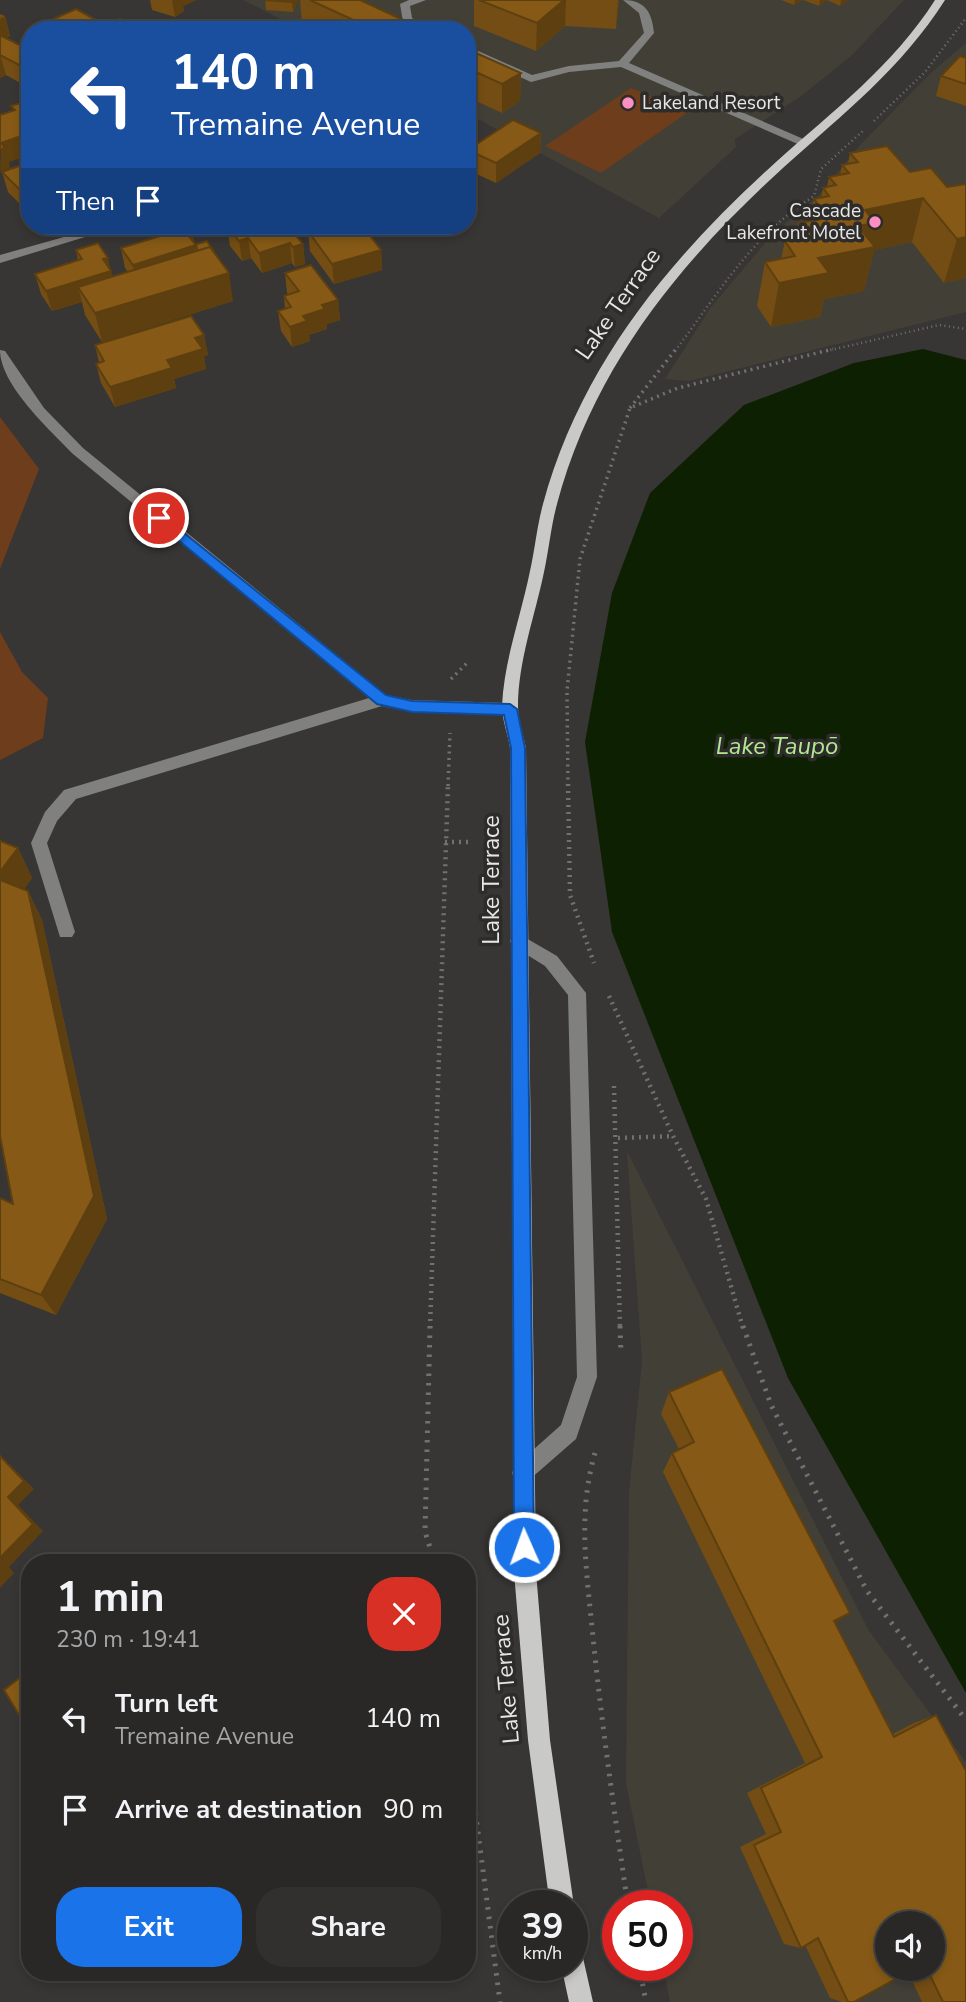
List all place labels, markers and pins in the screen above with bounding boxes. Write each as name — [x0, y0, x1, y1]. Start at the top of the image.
place label: Lakeland Resort — [642, 90, 781, 116]
marker: Lakeland Resort — [620, 95, 636, 111]
place label: Cascade Lakefront Motel — [726, 198, 861, 246]
marker: Cascade Lakefront Motel — [867, 214, 883, 230]
pin — [129, 488, 189, 548]

